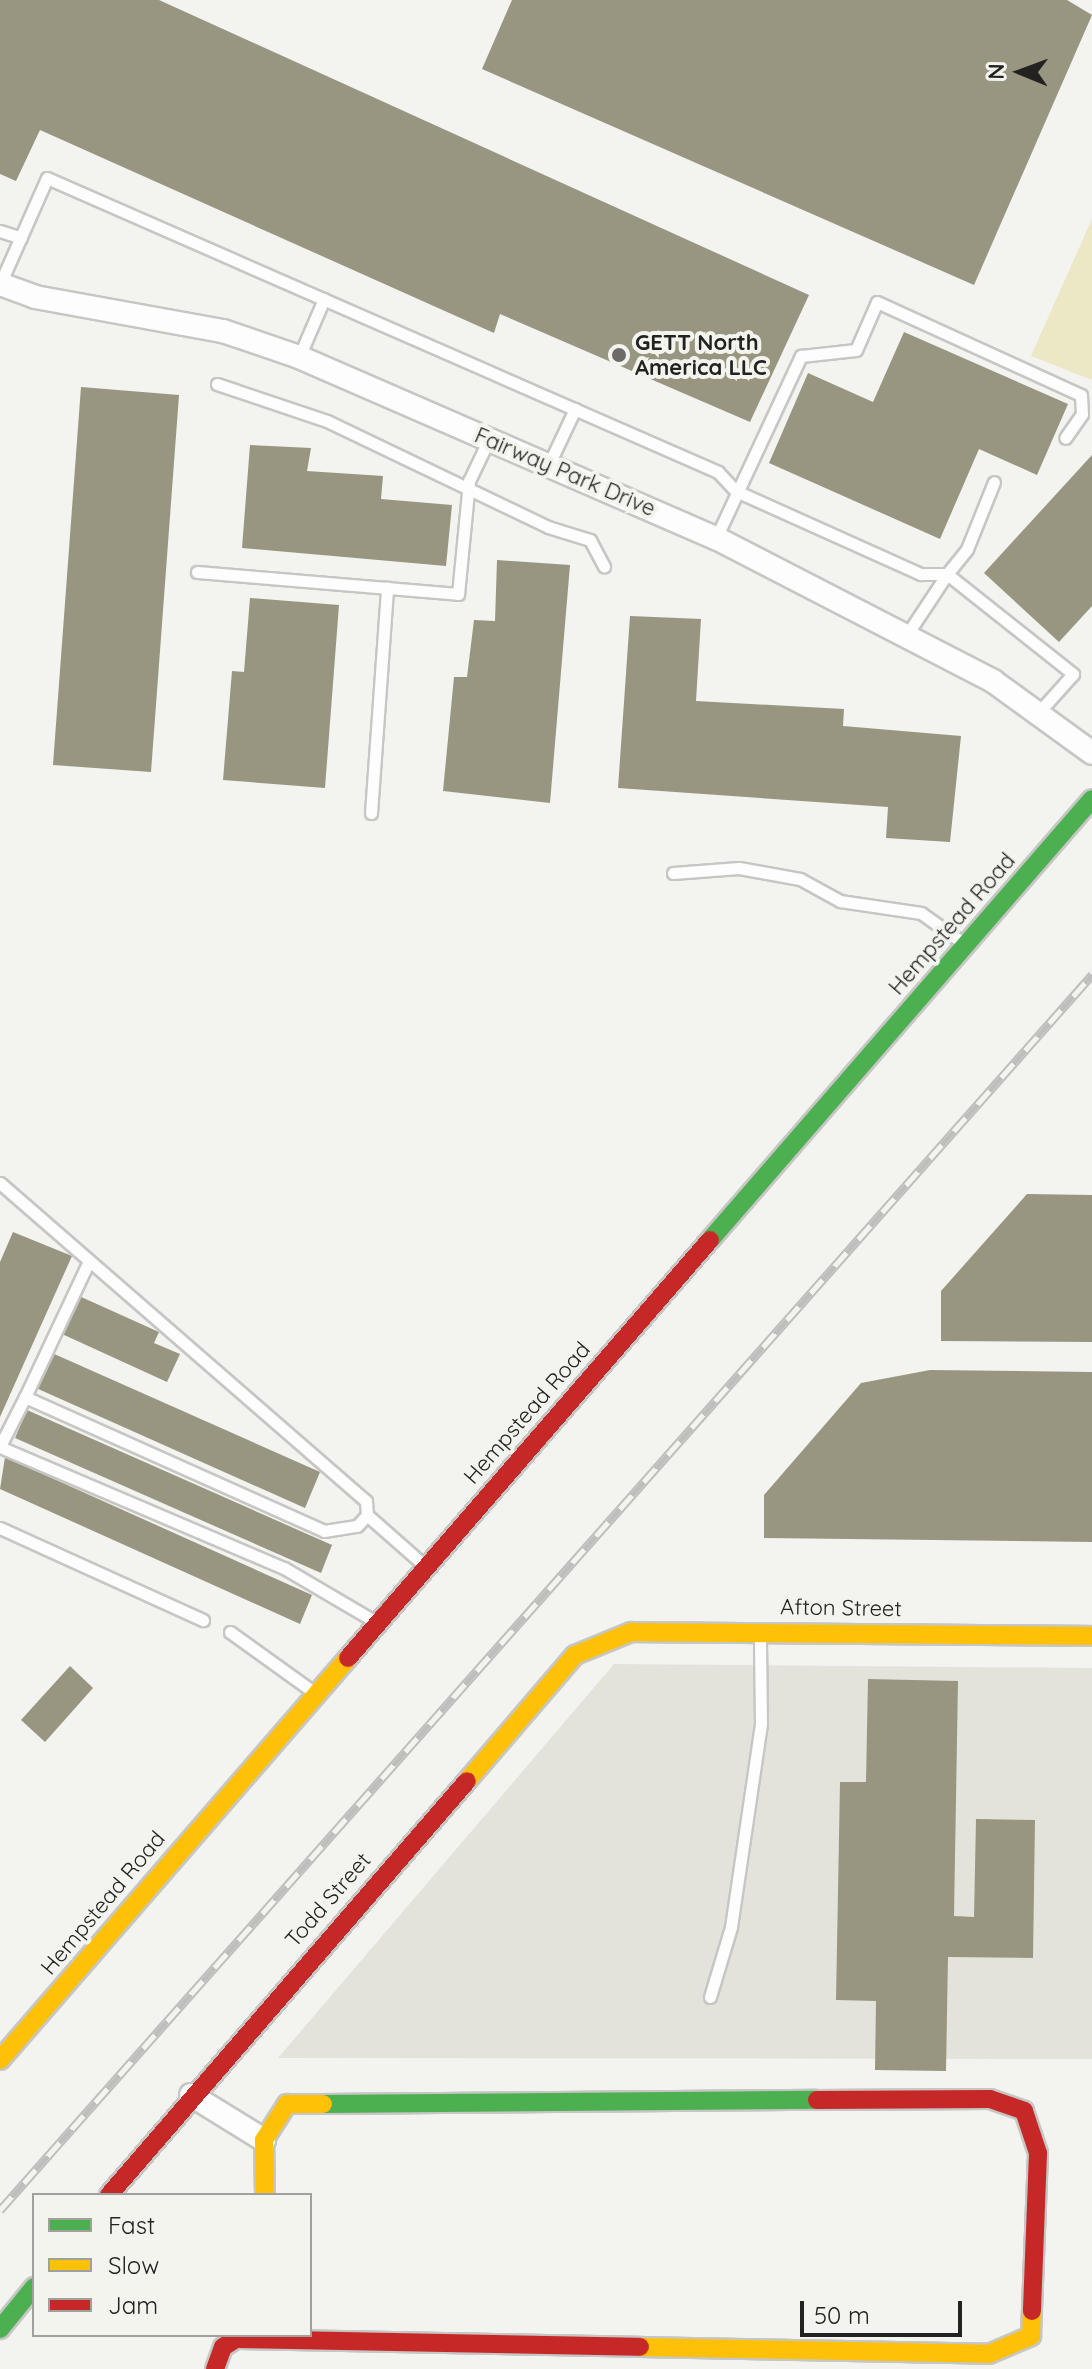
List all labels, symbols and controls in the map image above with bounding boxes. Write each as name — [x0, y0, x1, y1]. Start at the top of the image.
north arrow — [980, 32, 1060, 112]
text: N — [982, 63, 1010, 80]
place label: GETT North America LLC — [635, 329, 767, 380]
marker: GETT North America LLC — [610, 346, 628, 364]
street label: Fairway Park Drive — [471, 422, 659, 522]
street label: Hempstead Road — [883, 848, 1021, 1000]
street label: Hempstead Road — [458, 1337, 596, 1489]
street label: Afton Street — [780, 1594, 902, 1622]
street label: Hempstead Road — [35, 1826, 171, 1980]
street label: Todd Street — [280, 1847, 376, 1953]
legend — [32, 2193, 312, 2337]
text: Fast — [108, 2210, 155, 2240]
text: Slow — [108, 2250, 159, 2280]
scale bar — [804, 2285, 966, 2335]
text: Jam — [108, 2290, 158, 2320]
text: 50 m — [814, 2300, 870, 2330]

